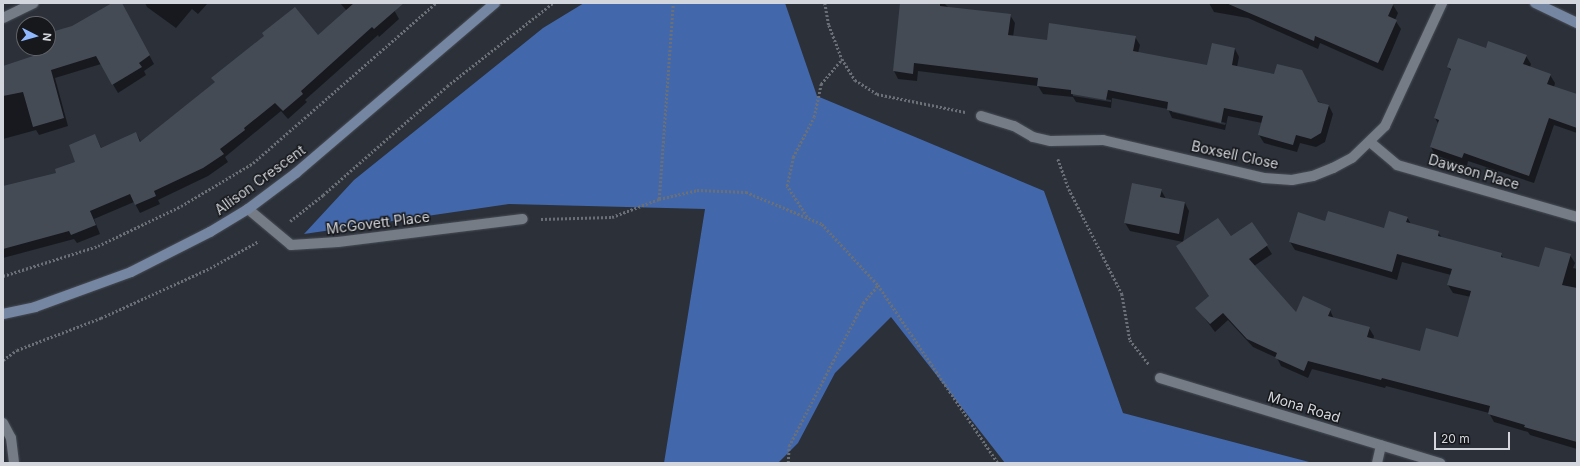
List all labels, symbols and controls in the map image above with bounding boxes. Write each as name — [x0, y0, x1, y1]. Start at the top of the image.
north arrow — [16, 16, 56, 56]
text: N — [40, 32, 54, 42]
street label: Boxsell Close — [1190, 138, 1280, 172]
street label: Allison Crescent — [212, 142, 308, 218]
street label: Dawson Place — [1427, 151, 1521, 193]
street label: McGovett Place — [325, 208, 431, 238]
street label: Mona Road — [1266, 388, 1342, 426]
scale bar — [1436, 424, 1512, 450]
text: 20 m — [1441, 431, 1470, 446]

